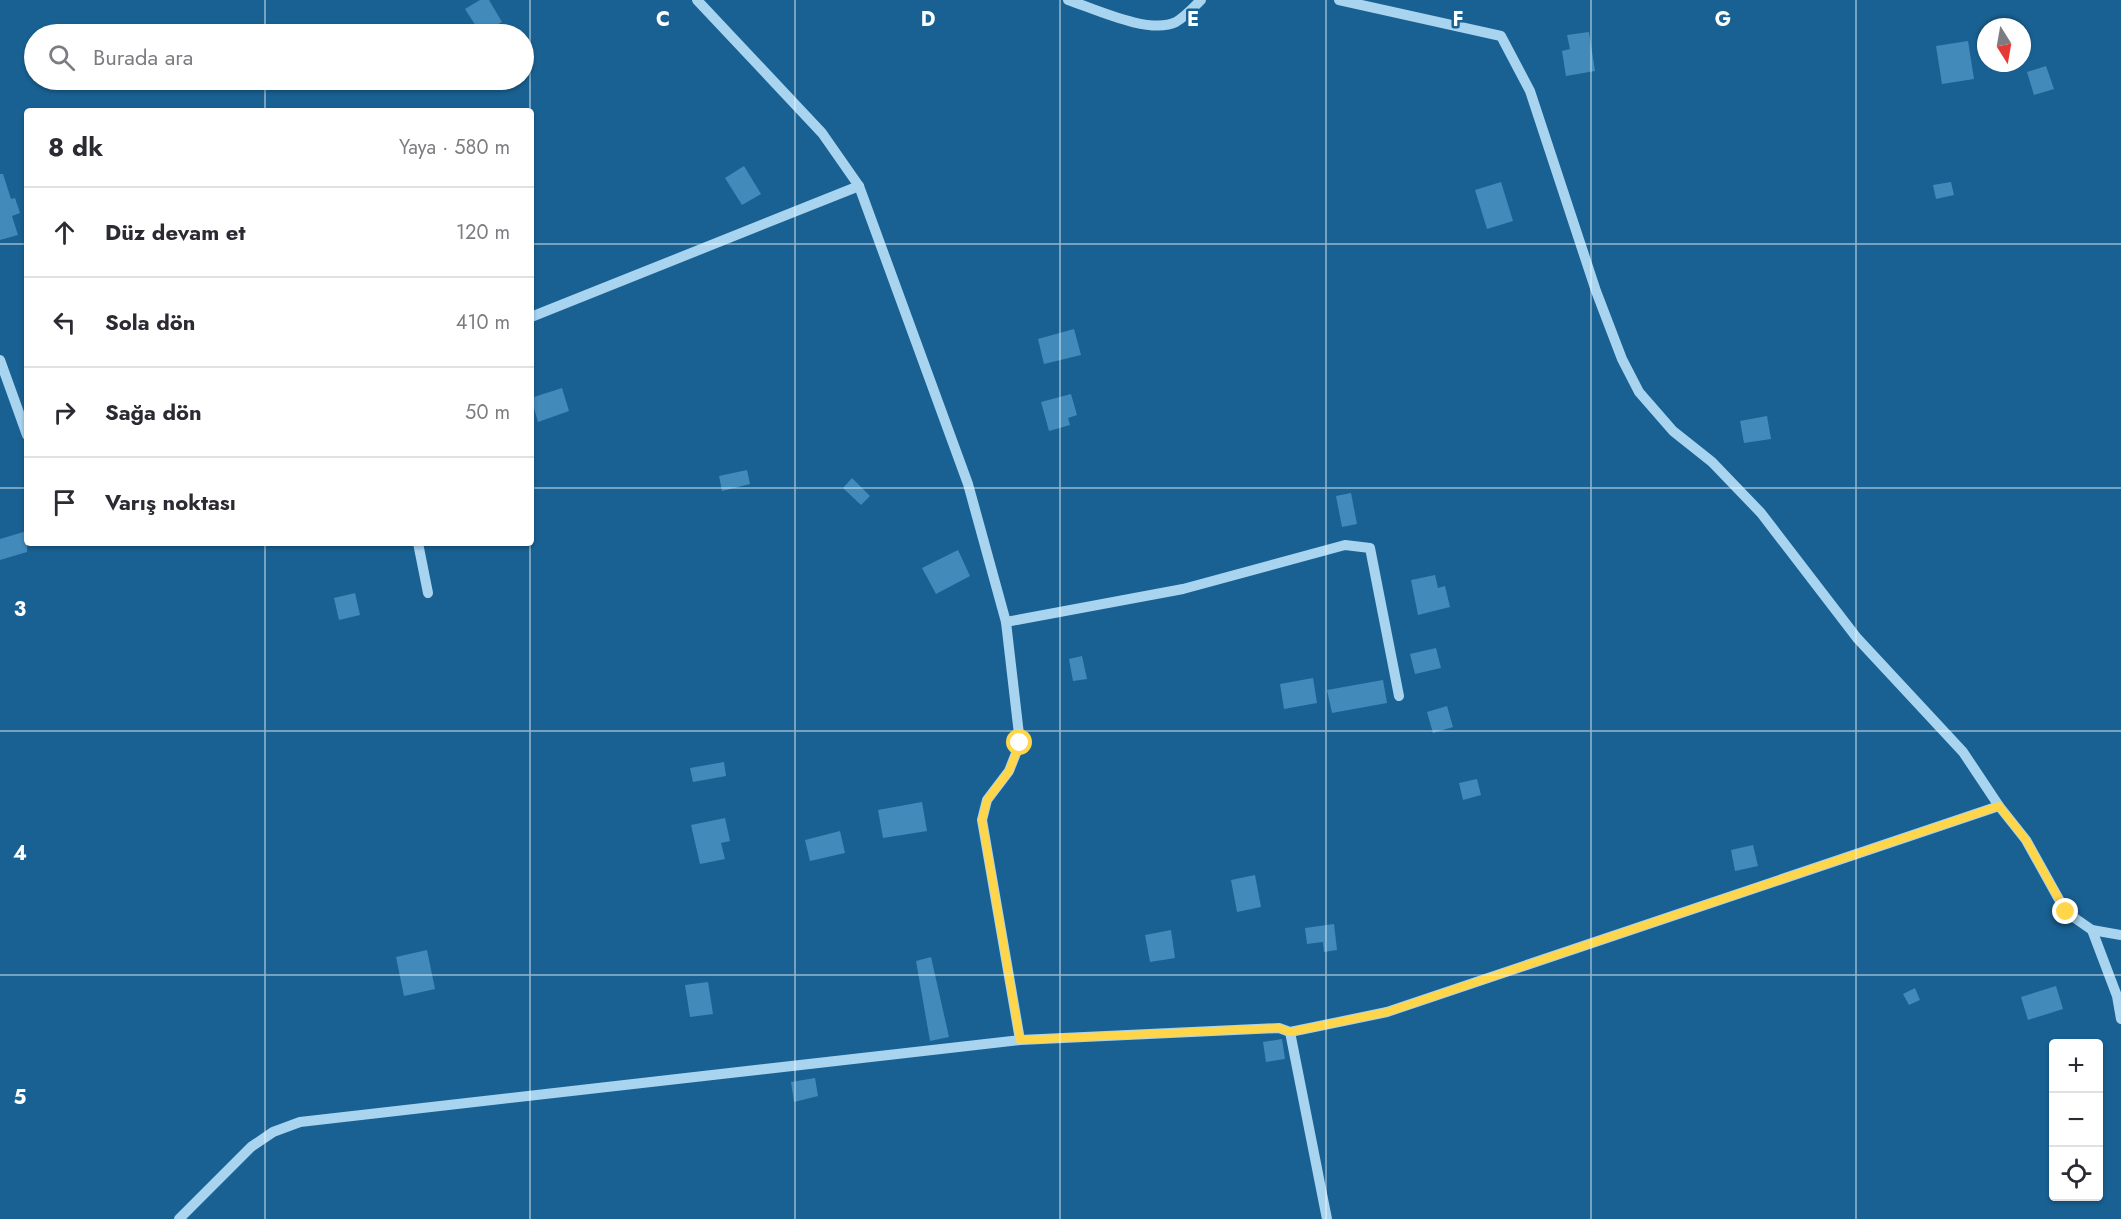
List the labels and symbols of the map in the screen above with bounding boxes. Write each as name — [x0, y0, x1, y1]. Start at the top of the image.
text: C — [656, 5, 670, 34]
text: D — [921, 5, 935, 34]
text: E — [1187, 5, 1199, 34]
text: F — [1452, 5, 1464, 34]
text: G — [1715, 5, 1731, 34]
north arrow — [1977, 18, 2031, 72]
text: 3 — [14, 595, 26, 624]
route start — [1006, 729, 1032, 755]
text: 4 — [13, 839, 27, 868]
route end — [2052, 898, 2078, 924]
text: 5 — [14, 1083, 27, 1112]

